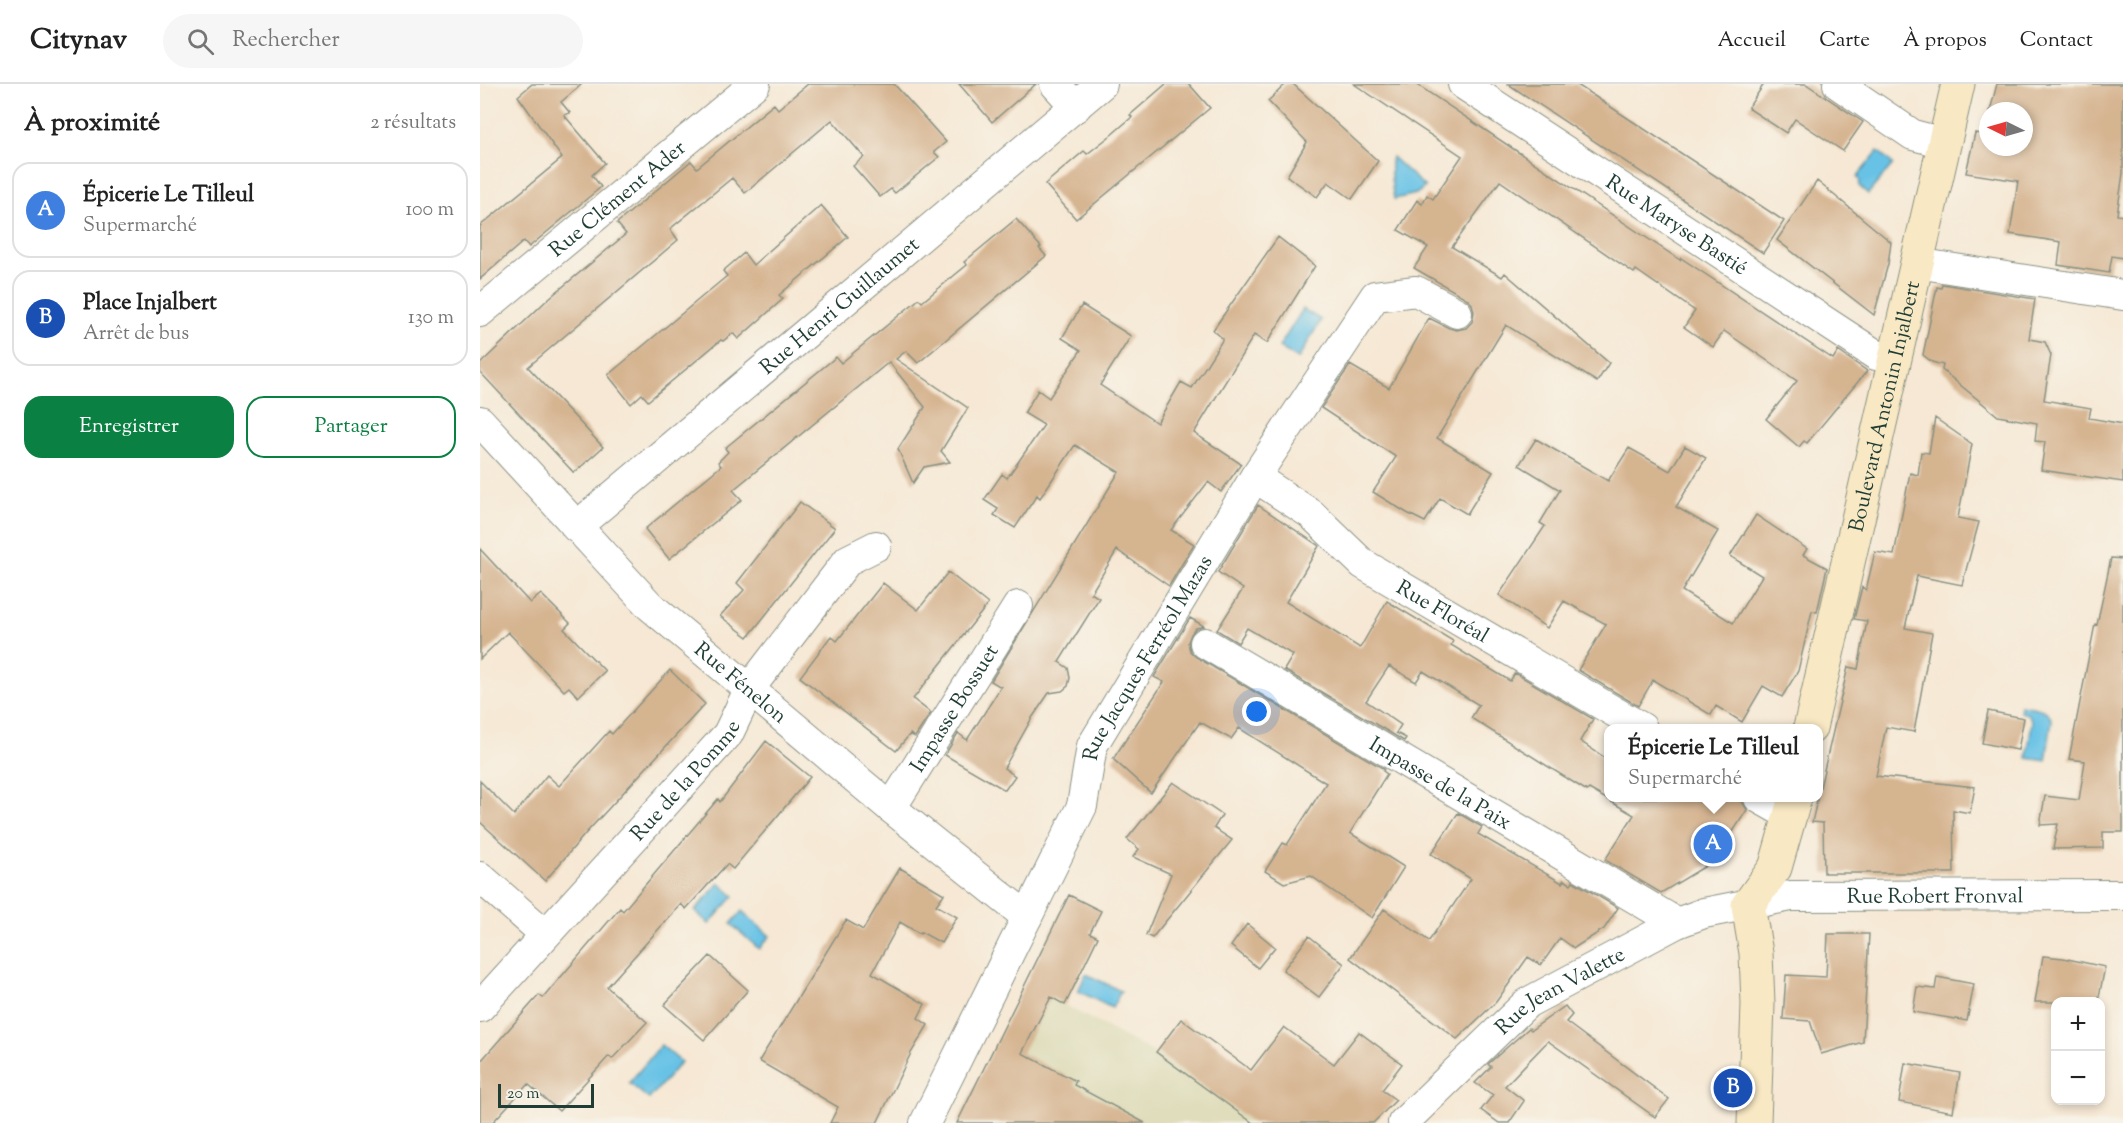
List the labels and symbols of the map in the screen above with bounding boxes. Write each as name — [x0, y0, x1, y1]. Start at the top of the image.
north arrow — [1979, 102, 2033, 156]
street label: Rue Clément Ader — [543, 134, 693, 266]
street label: Rue Maryse Bastié — [1599, 168, 1753, 284]
street label: Rue Henri Guillaumet — [754, 231, 927, 383]
street label: Boulevard Antonin Injalbert — [1842, 278, 1929, 535]
street label: Rue Jacques Ferréol Mazas — [1077, 550, 1221, 763]
street label: Rue Floréal — [1390, 574, 1494, 652]
street label: Rue Fénelon — [687, 636, 793, 732]
street label: Impasse Bossuet — [904, 639, 1007, 779]
your location — [1242, 697, 1271, 726]
street label: Rue de la Pomme — [624, 716, 749, 849]
street label: Impasse de la Paix — [1363, 731, 1516, 838]
pin: A — [1694, 822, 1732, 867]
street label: Rue Robert Fronval — [1847, 882, 2023, 913]
street label: Rue Jean Valette — [1489, 940, 1631, 1043]
pin: B — [1714, 1066, 1752, 1110]
scale bar — [498, 1081, 594, 1108]

